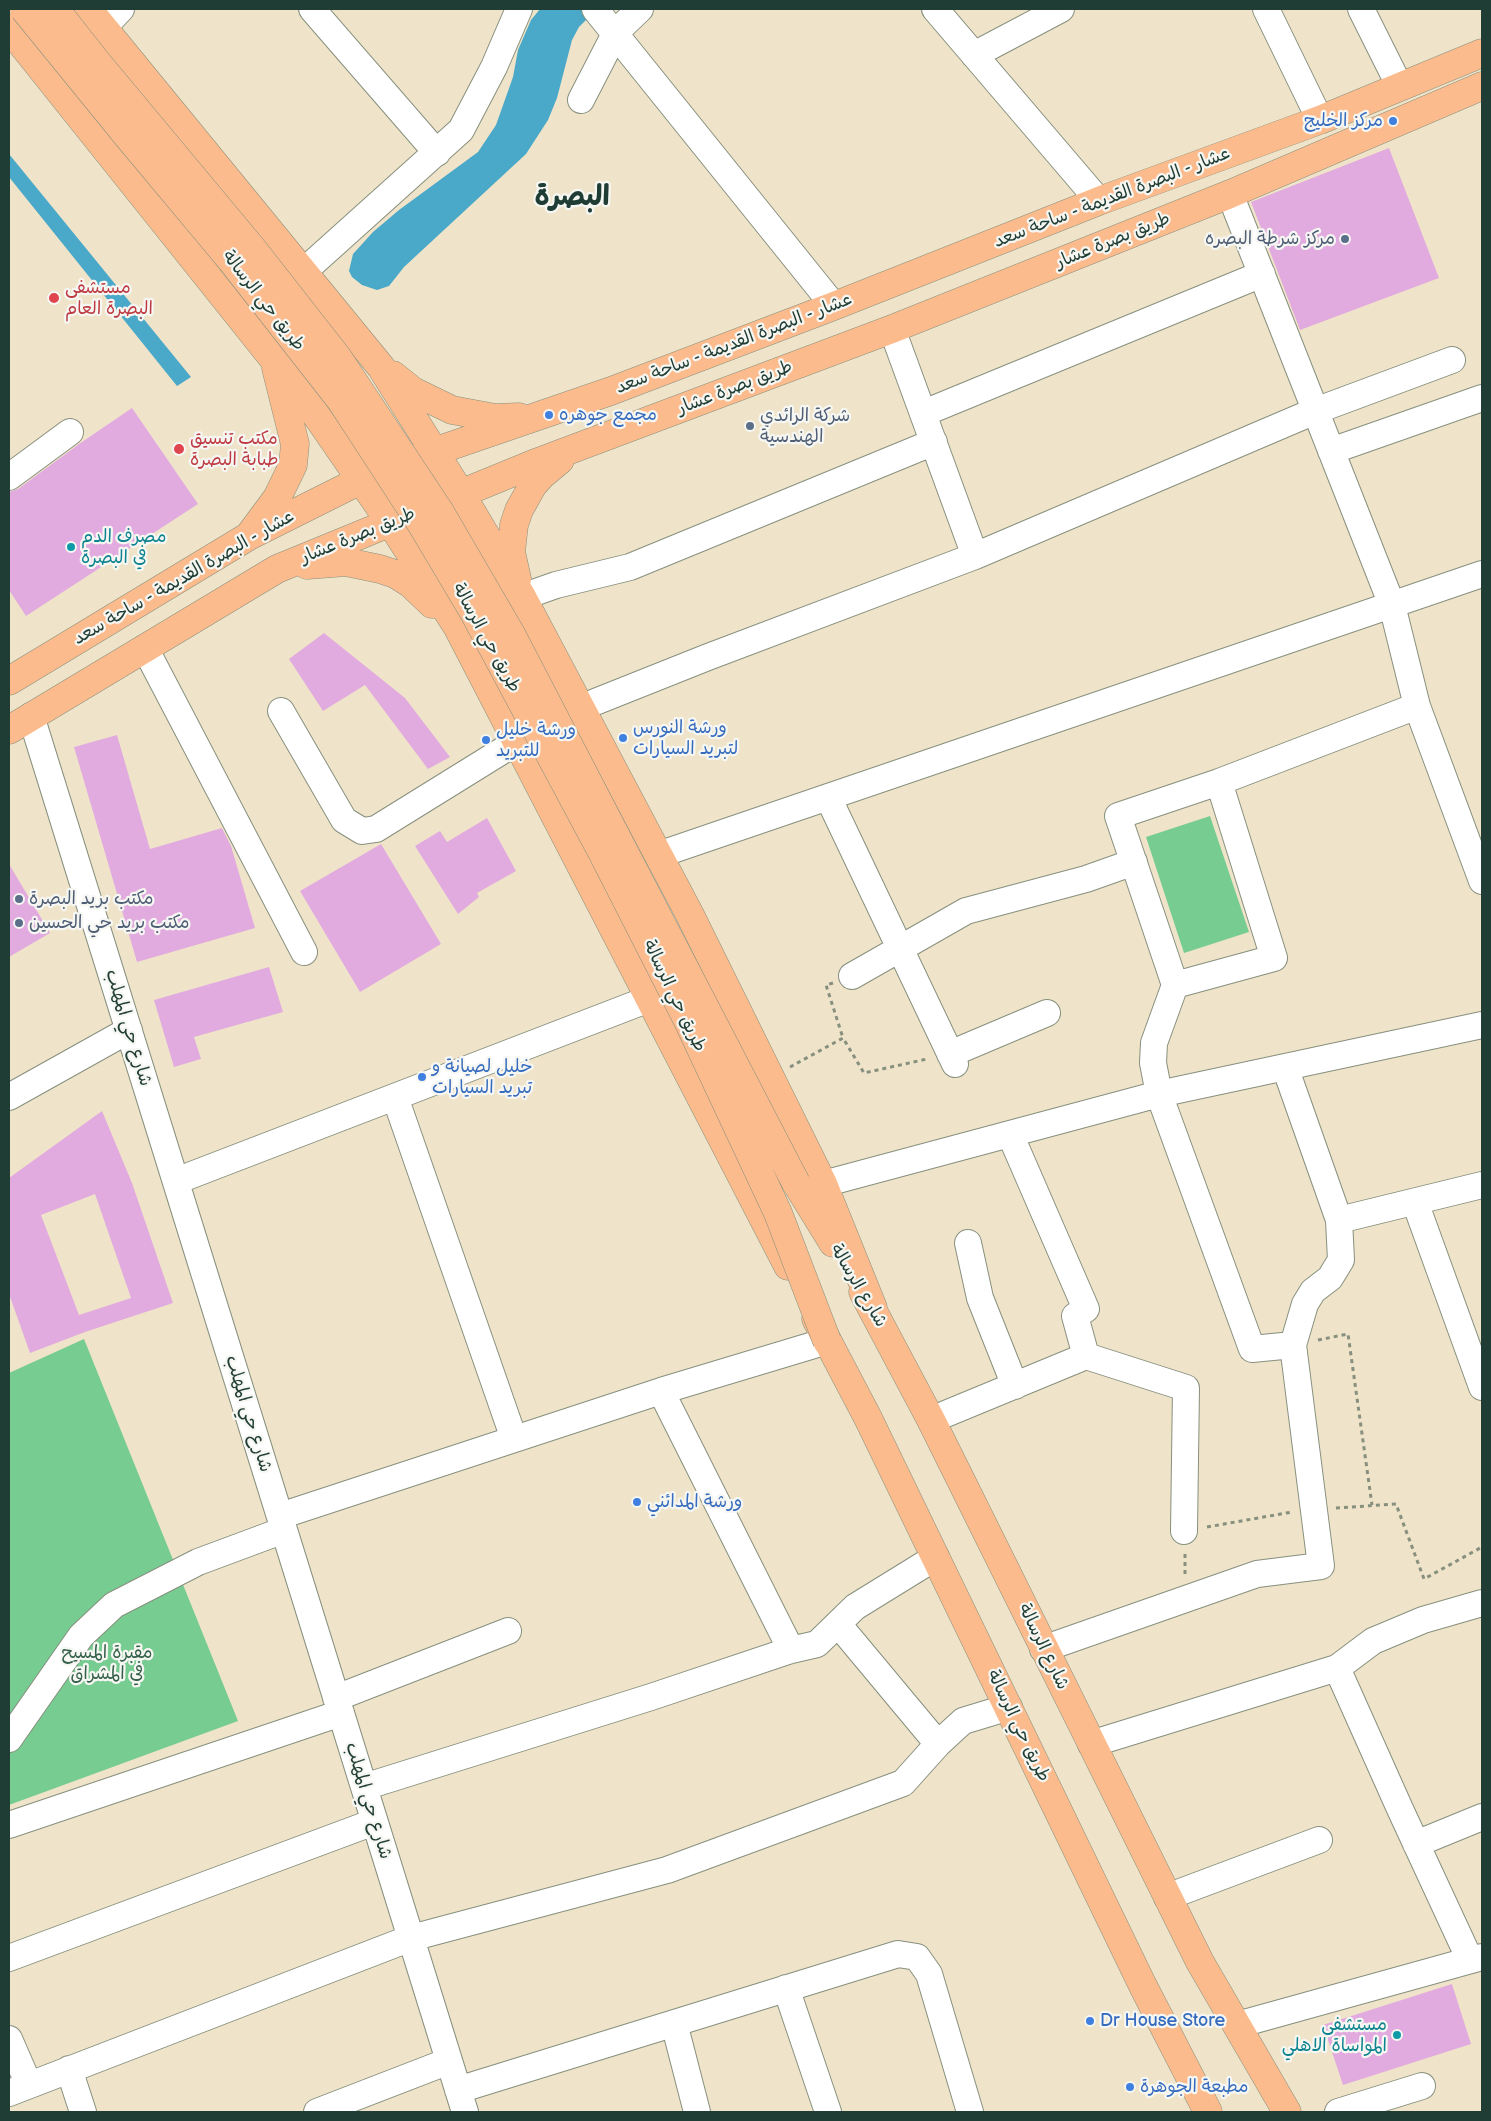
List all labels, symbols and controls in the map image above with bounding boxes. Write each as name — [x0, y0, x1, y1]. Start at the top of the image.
place label: مركز الخليج — [1304, 110, 1383, 132]
marker: مركز الخليج — [1387, 115, 1399, 127]
street label: عشار - البصرة القديمة - ساحة سعد — [991, 143, 1233, 253]
district label: البصرة — [534, 181, 610, 215]
street label: طريق بصرة عشار — [1053, 208, 1173, 274]
place label: مركز شرطة البصره — [1205, 228, 1335, 250]
marker: مركز شرطة البصره — [1339, 233, 1351, 245]
street label: طريق حي الرسالة — [217, 246, 309, 356]
place label: مستشفى البصرة العام — [65, 277, 153, 320]
street label: عشار - البصرة القديمة - ساحة سعد — [613, 289, 855, 399]
marker: مستشفى البصرة العام — [47, 291, 61, 305]
street label: طريق بصرة عشار — [674, 356, 796, 420]
place label: مجمع جوهره — [559, 404, 657, 426]
place label: شركة الرائدي الهندسية — [760, 405, 850, 448]
marker: مجمع جوهره — [543, 409, 555, 421]
marker: شركة الرائدي الهندسية — [744, 420, 756, 432]
place label: مكتب تنسيق طبابة البصرة — [190, 428, 278, 470]
marker: مكتب تنسيق طبابة البصرة — [172, 442, 186, 456]
street label: طريق بصرة عشار — [298, 503, 418, 569]
street label: عشار - البصرة القديمة - ساحة سعد — [70, 506, 298, 650]
place label: مصرف الدم في البصرة — [81, 526, 166, 568]
marker: مصرف الدم في البصرة — [65, 541, 77, 553]
street label: طريق حي الرسالة — [447, 580, 525, 696]
place label: ورشة النورس لتبريد السيارات — [633, 717, 738, 760]
place label: ورشة خليل للتبريد — [496, 719, 576, 762]
marker: ورشة النورس لتبريد السيارات — [617, 732, 629, 744]
marker: ورشة خليل للتبريد — [480, 734, 492, 746]
place label: مكتب بريد البصرة — [29, 888, 153, 910]
marker: مكتب بريد البصرة — [13, 893, 25, 905]
place label: مكتب بريد حي الحسين — [29, 912, 190, 934]
marker: مكتب بريد حي الحسين — [13, 917, 25, 929]
street label: طريق حي الرسالة — [638, 937, 710, 1055]
street label: شارع حي المهلب — [100, 967, 156, 1089]
place label: خليل لصيانة و تبريد السيارات — [432, 1056, 533, 1098]
marker: خليل لصيانة و تبريد السيارات — [416, 1071, 428, 1083]
street label: شارع الرسالة — [825, 1240, 891, 1332]
street label: شارع حي المهلب — [220, 1353, 276, 1475]
place label: ورشة المدائني — [647, 1491, 742, 1513]
marker: ورشة المدائني — [631, 1496, 643, 1508]
street label: شارع الرسالة — [1013, 1600, 1073, 1694]
park label: مقبرة المسيح في المشراق — [62, 1642, 152, 1685]
street label: طريق حي الرسالة — [982, 1667, 1054, 1785]
street label: شارع حي المهلب — [340, 1740, 396, 1862]
place label: Dr House Store — [1100, 2010, 1225, 2032]
place label: مستشفى المواساة اﻻهلي — [1282, 2014, 1387, 2056]
marker: Dr House Store — [1084, 2015, 1096, 2027]
marker: مستشفى المواساة اﻻهلي — [1391, 2029, 1403, 2041]
place label: مطبعة الجوهرة — [1140, 2076, 1248, 2098]
marker: مطبعة الجوهرة — [1124, 2081, 1136, 2093]

